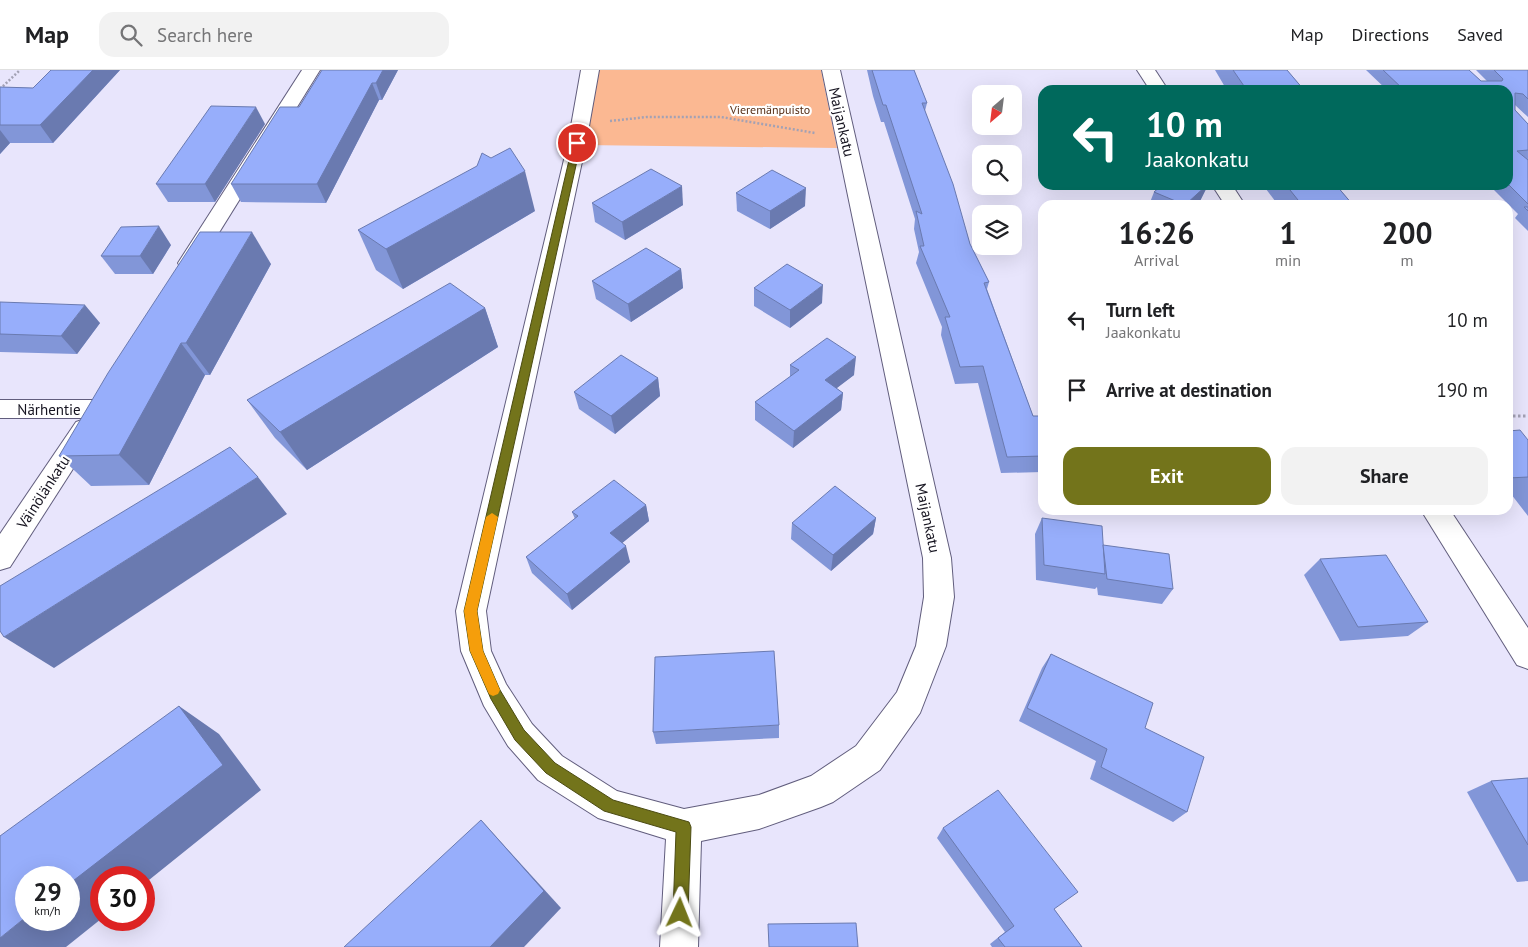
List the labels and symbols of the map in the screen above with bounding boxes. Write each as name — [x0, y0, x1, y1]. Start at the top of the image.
street label: Maijankatu — [825, 85, 859, 159]
north arrow — [972, 85, 1022, 135]
park label: Vieremänpuisto — [729, 102, 810, 117]
pin — [556, 122, 598, 164]
street label: Närhentie — [17, 400, 81, 419]
street label: Väinölänkatu — [12, 452, 74, 533]
street label: Maijankatu — [911, 481, 945, 555]
speed limit sign: 30 — [90, 866, 155, 931]
position arrow — [653, 886, 705, 938]

